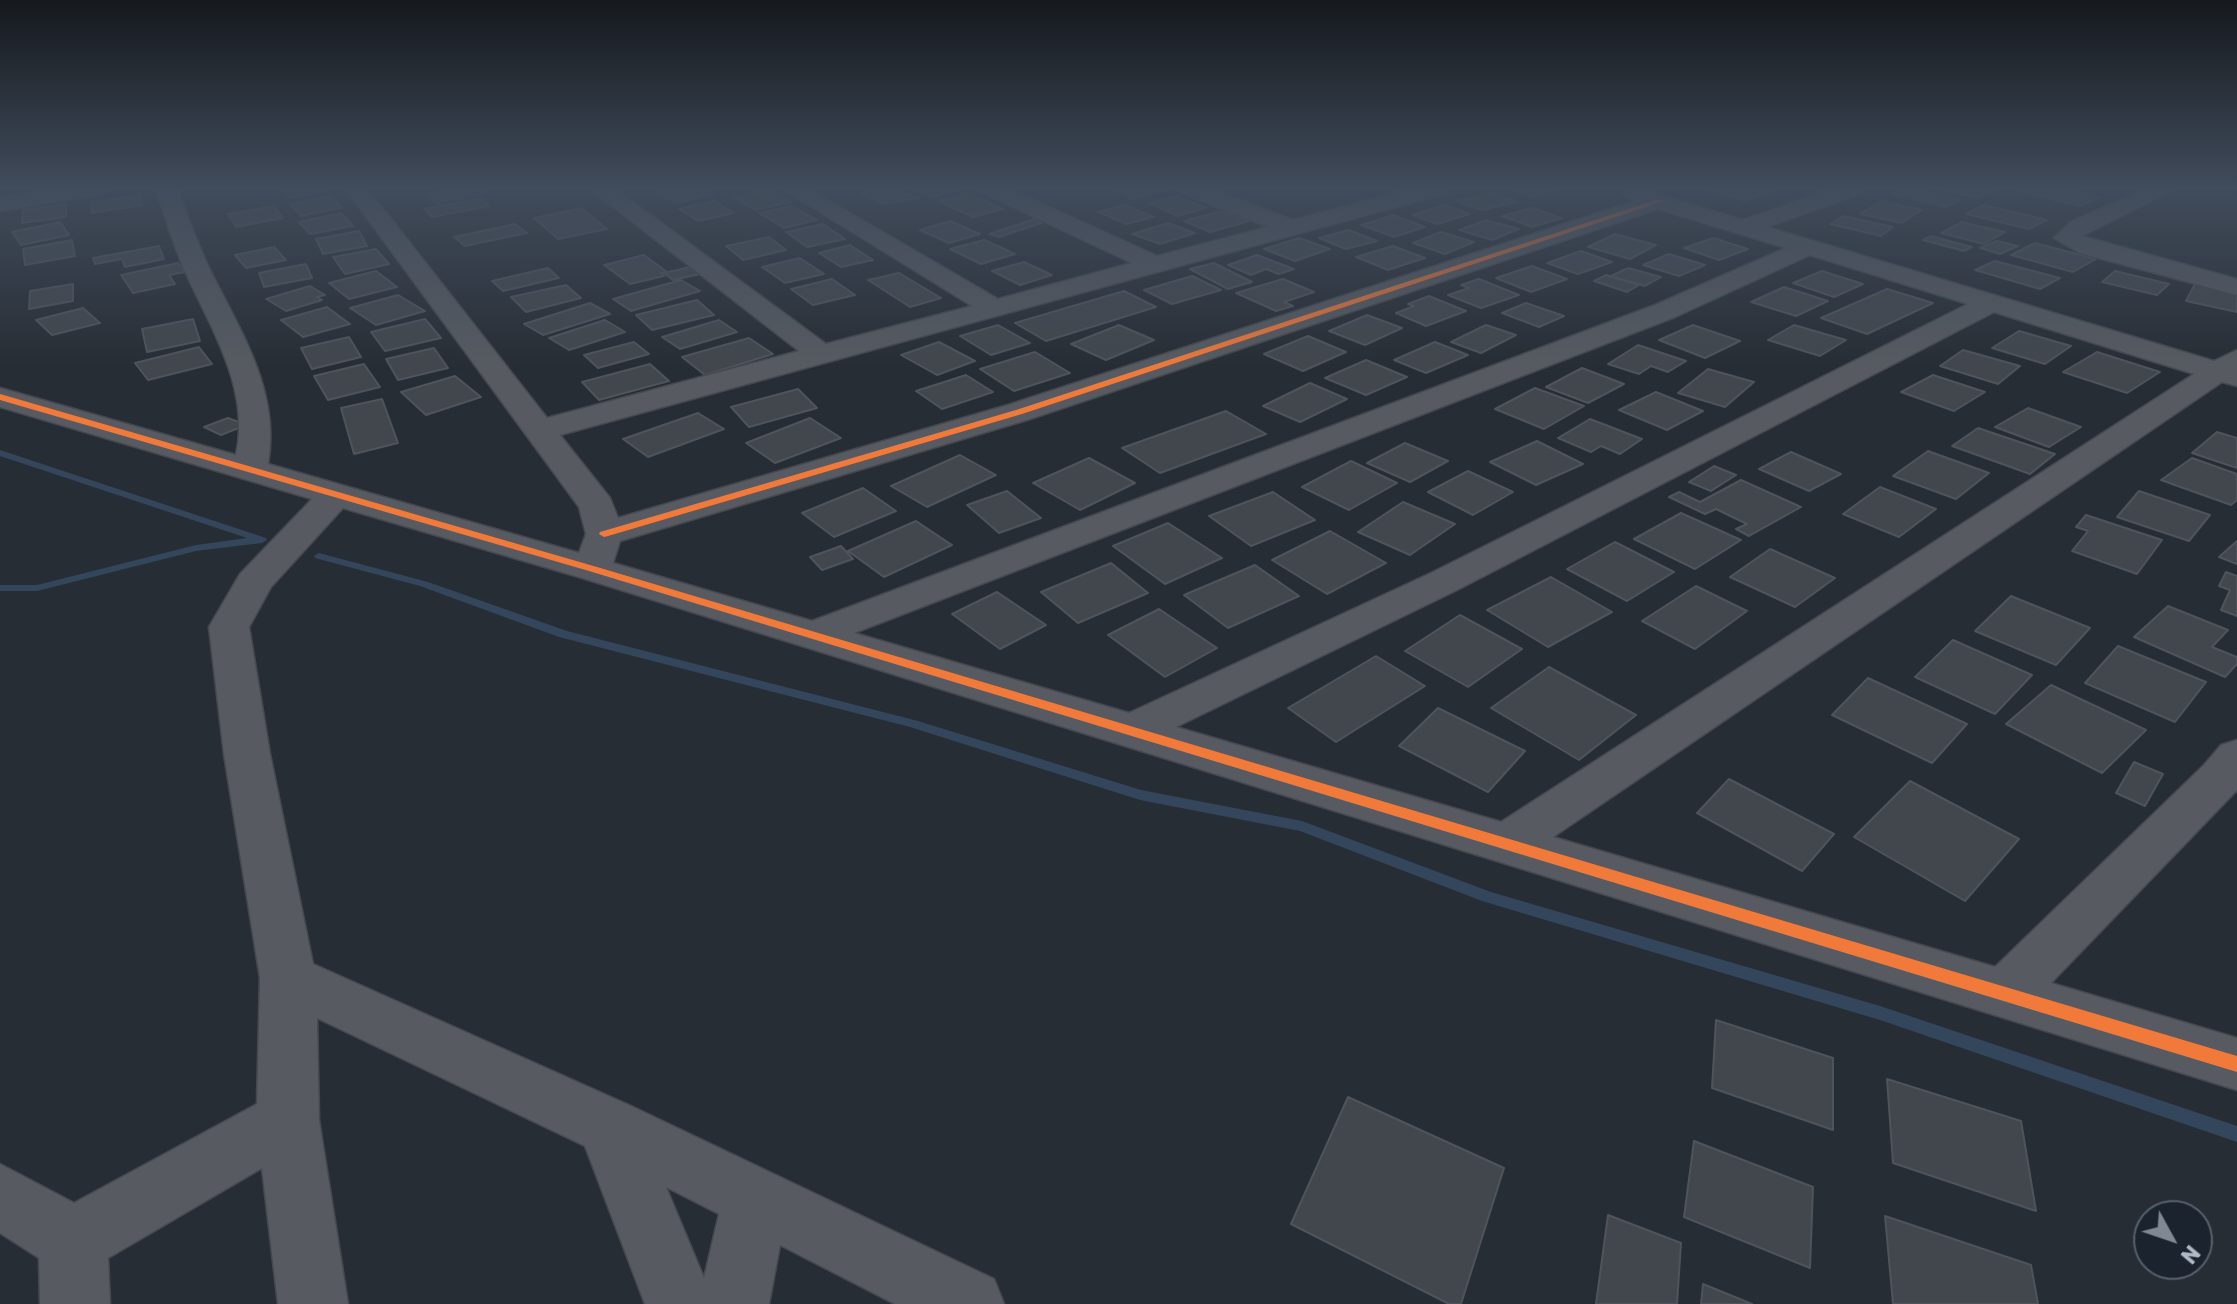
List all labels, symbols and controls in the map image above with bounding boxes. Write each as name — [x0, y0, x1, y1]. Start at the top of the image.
north arrow — [2133, 1200, 2213, 1280]
text: N — [2175, 1240, 2206, 1269]

